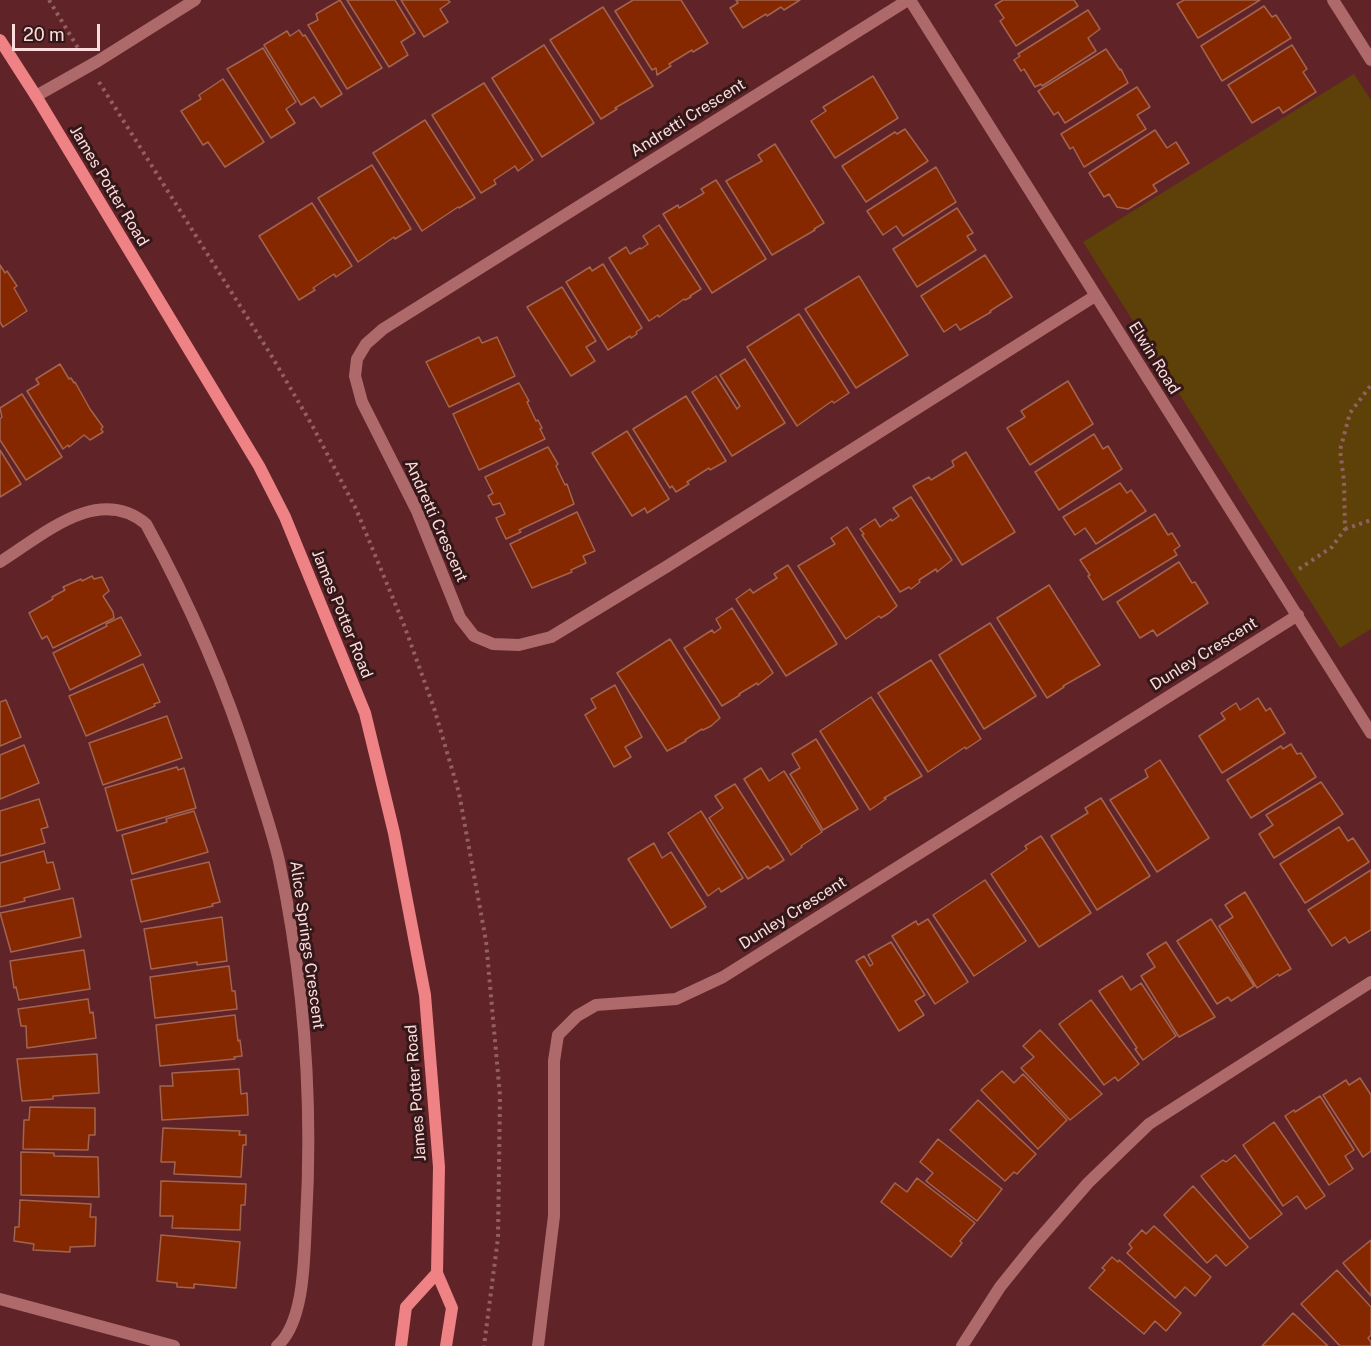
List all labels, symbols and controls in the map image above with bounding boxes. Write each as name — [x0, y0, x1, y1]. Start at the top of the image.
scale bar — [15, 12, 104, 50]
text: 20 m — [23, 24, 65, 45]
street label: Andretti Crescent — [627, 75, 749, 161]
street label: James Potter Road — [65, 122, 153, 250]
street label: Elwin Road — [1124, 318, 1184, 398]
street label: Andretti Crescent — [400, 457, 472, 585]
street label: James Potter Road — [307, 547, 377, 681]
street label: Dunley Crescent — [1147, 613, 1261, 695]
street label: Alice Springs Crescent — [286, 859, 328, 1031]
street label: Dunley Crescent — [736, 872, 850, 954]
street label: James Potter Road — [402, 1024, 430, 1162]

